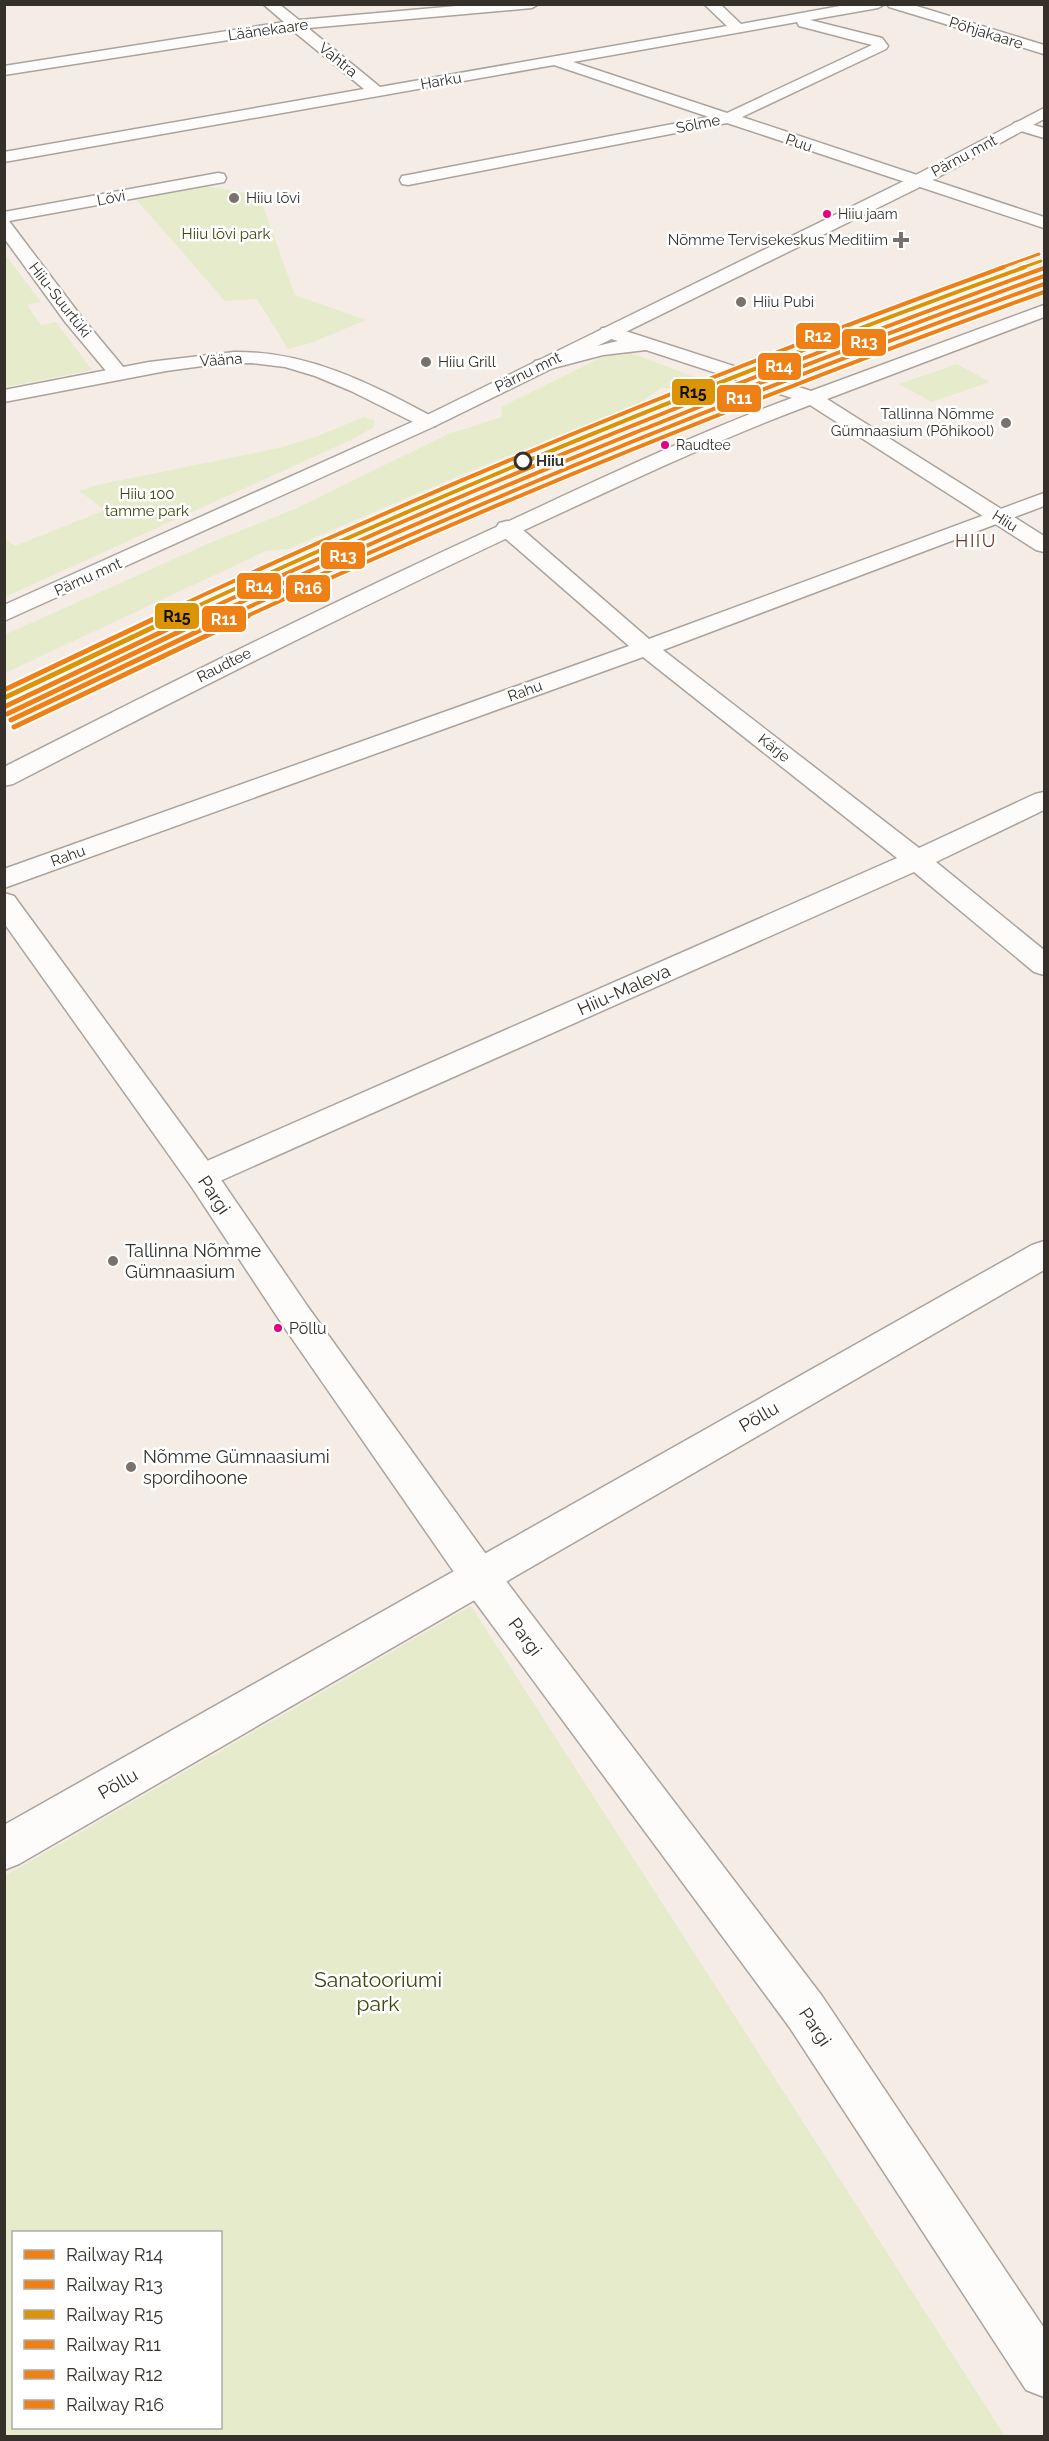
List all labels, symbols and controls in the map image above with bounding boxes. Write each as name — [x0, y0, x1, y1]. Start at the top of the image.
street label: Põhjakaare — [947, 13, 1025, 53]
street label: Läänekaare — [227, 15, 309, 45]
street label: Vahtra — [315, 39, 361, 81]
street label: Harku — [419, 69, 463, 93]
street label: Sõlme — [674, 111, 722, 137]
street label: Puu — [783, 130, 815, 156]
street label: Pärnu mnt — [928, 131, 1000, 181]
street label: Lõvi — [95, 186, 127, 210]
place label: Hiiu lõvi — [246, 189, 300, 207]
marker: Hiiu lõvi — [227, 191, 241, 205]
place label: Hiiu jaam — [838, 206, 898, 222]
marker: Hiiu jaam — [821, 208, 833, 220]
park label: Hiiu lõvi park — [182, 225, 270, 243]
place label: Nõmme Tervisekeskus Meditiim — [668, 231, 888, 249]
marker: Nõmme Tervisekeskus Meditiim — [892, 231, 910, 249]
street label: Hiiu-Suurtüki — [25, 259, 95, 341]
place label: Hiiu Pubi — [753, 293, 814, 311]
marker: Hiiu Pubi — [734, 295, 748, 309]
line badge: R12 — [795, 322, 841, 350]
text: R12 — [804, 327, 832, 346]
line badge: R13 — [841, 328, 887, 357]
text: R13 — [850, 333, 878, 352]
street label: Pärnu mnt — [492, 348, 564, 396]
street label: Vääna — [199, 350, 243, 370]
line badge: R14 — [757, 352, 802, 381]
place label: Hiiu Grill — [438, 353, 497, 371]
marker: Hiiu Grill — [419, 355, 433, 369]
text: R14 — [765, 357, 793, 376]
line badge: R15 — [671, 378, 716, 406]
text: R15 — [679, 383, 707, 402]
line badge: R11 — [716, 384, 762, 413]
text: R11 — [726, 389, 752, 408]
place label: Tallinna Nõmme Gümnaasium (Põhikool) — [831, 405, 994, 440]
marker: Tallinna Nõmme Gümnaasium (Põhikool) — [999, 416, 1013, 430]
place label: Raudtee — [676, 437, 731, 453]
marker: Raudtee — [659, 439, 671, 451]
marker: Hiiu — [514, 452, 532, 470]
place label: Hiiu — [536, 452, 564, 470]
park label: Hiiu 100 tamme park — [105, 485, 189, 520]
street label: Hiiu — [989, 506, 1021, 536]
district label: HIIU — [955, 530, 997, 551]
line badge: R13 — [320, 541, 366, 570]
text: R13 — [329, 547, 357, 566]
street label: Pärnu mnt — [52, 554, 124, 600]
line badge: R14 — [236, 572, 282, 600]
line badge: R16 — [285, 574, 331, 603]
text: R14 — [245, 577, 273, 596]
text: R16 — [294, 579, 322, 598]
line badge: R15 — [154, 602, 200, 630]
line badge: R11 — [201, 605, 247, 633]
text: R15 — [163, 607, 191, 626]
text: R11 — [211, 610, 237, 629]
street label: Raudtee — [194, 644, 254, 686]
street label: Rahu — [505, 676, 545, 706]
street label: Kärje — [755, 730, 794, 766]
street label: Rahu — [48, 841, 88, 871]
street label: Hiiu-Maleva — [574, 960, 673, 1019]
street label: Pargi — [194, 1171, 235, 1218]
place label: Tallinna Nõmme Gümnaasium — [125, 1240, 262, 1282]
marker: Tallinna Nõmme Gümnaasium — [106, 1254, 120, 1268]
place label: Põllu — [289, 1319, 327, 1338]
marker: Põllu — [272, 1322, 284, 1334]
street label: Põllu — [735, 1397, 782, 1436]
place label: Nõmme Gümnaasiumi spordihoone — [143, 1446, 330, 1488]
marker: Nõmme Gümnaasiumi spordihoone — [124, 1460, 138, 1474]
street label: Pargi — [504, 1614, 546, 1660]
street label: Põllu — [94, 1764, 141, 1803]
park label: Sanatooriumi park — [314, 1967, 442, 2016]
street label: Pargi — [795, 2003, 836, 2050]
legend — [12, 2231, 222, 2429]
text: Railway R14 — [66, 2244, 163, 2265]
text: Railway R13 — [66, 2274, 163, 2295]
text: Railway R15 — [66, 2304, 163, 2325]
text: Railway R11 — [66, 2334, 161, 2355]
text: Railway R12 — [66, 2364, 163, 2385]
text: Railway R16 — [66, 2394, 164, 2415]

